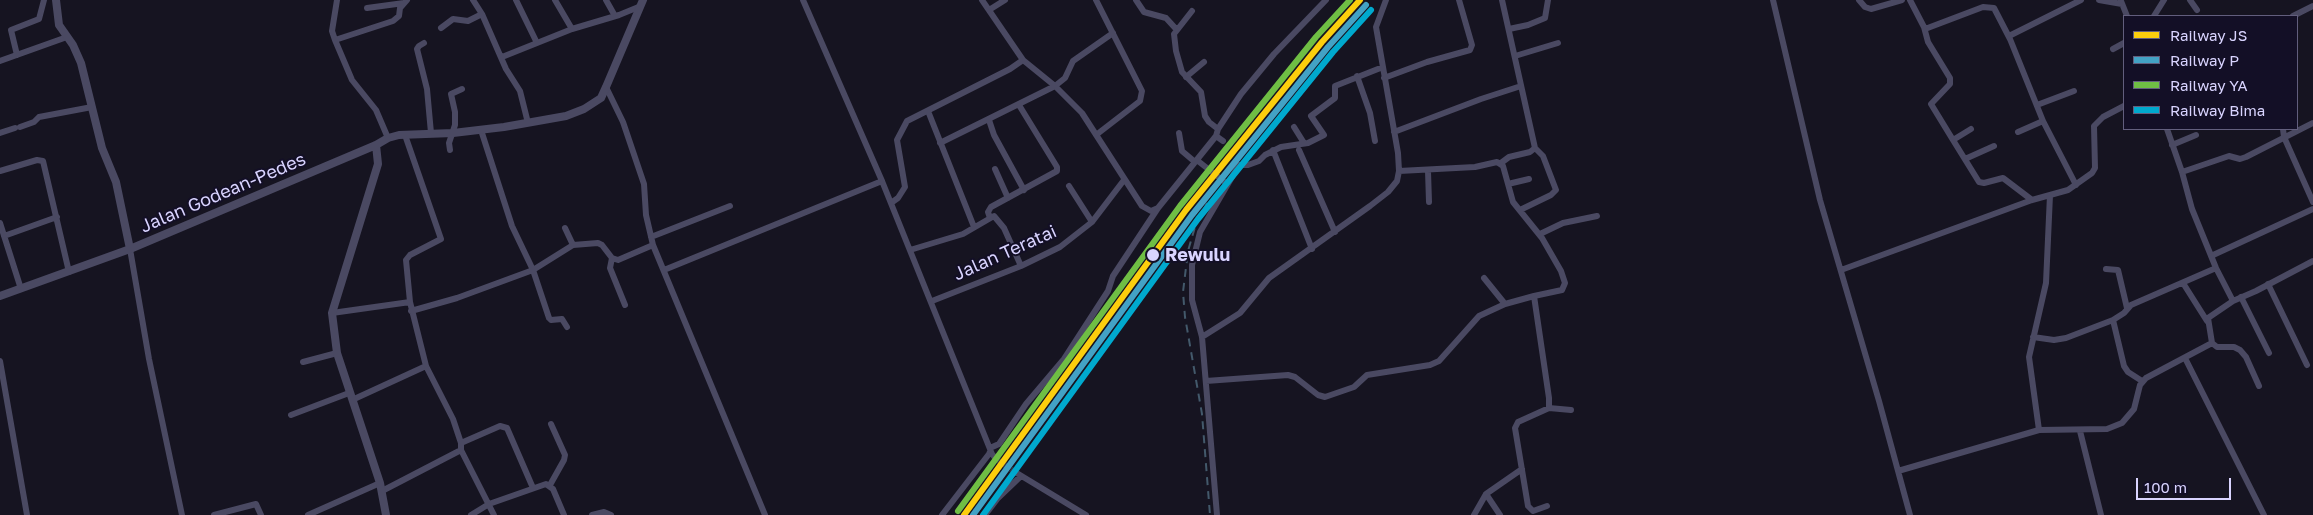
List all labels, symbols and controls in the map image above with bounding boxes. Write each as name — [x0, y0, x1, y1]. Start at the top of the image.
legend — [2123, 15, 2298, 130]
text: Railway JS — [2170, 26, 2247, 44]
text: Railway P — [2170, 51, 2239, 69]
text: Railway YA — [2170, 76, 2248, 94]
text: Railway Bima — [2170, 101, 2265, 119]
street label: Jalan Godean-Pedes — [137, 148, 309, 238]
street label: Jalan Teratai — [950, 221, 1060, 285]
place label: Rewulu — [1165, 244, 1230, 266]
marker: Rewulu — [1145, 247, 1161, 263]
scale bar — [2138, 468, 2233, 500]
text: 100 m — [2144, 478, 2187, 496]

